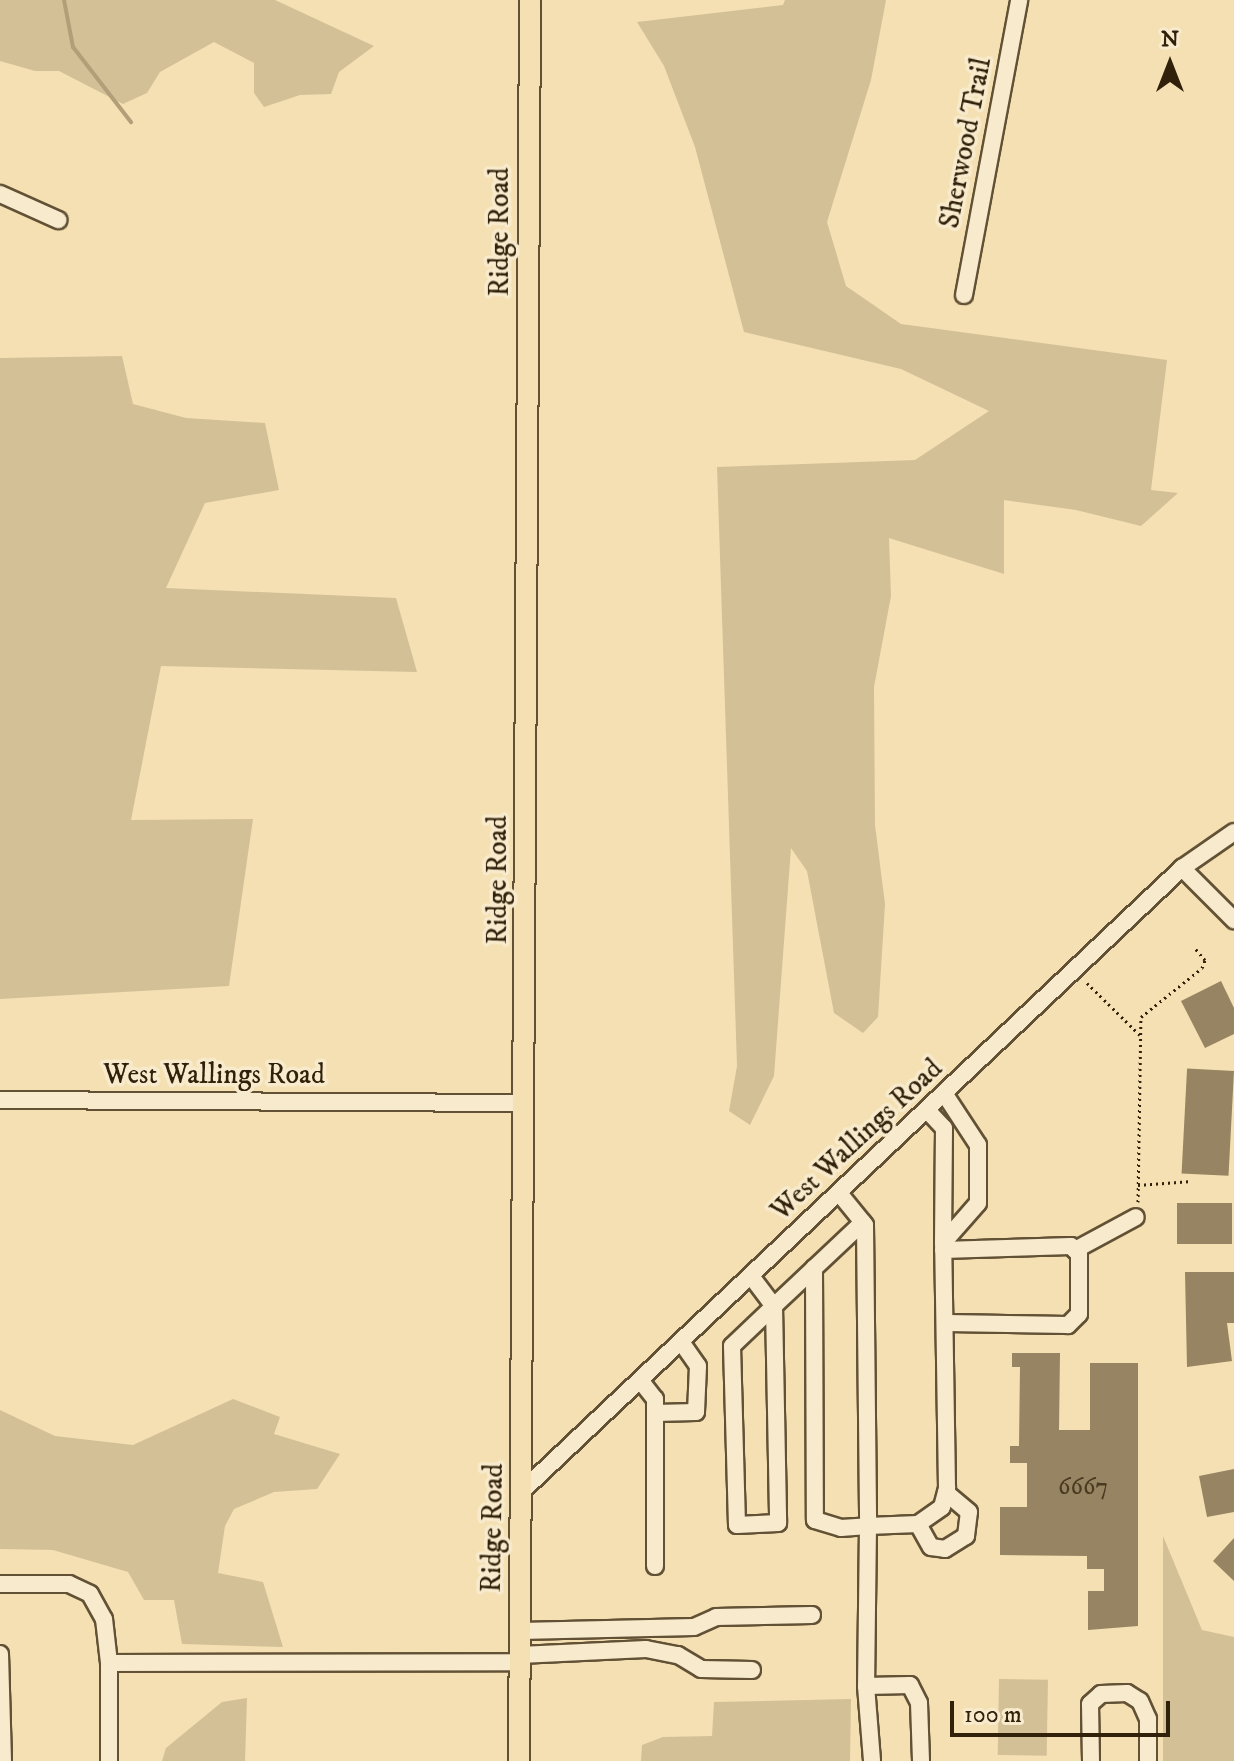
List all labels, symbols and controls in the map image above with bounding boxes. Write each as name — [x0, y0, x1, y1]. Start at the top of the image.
north arrow — [1130, 24, 1210, 104]
text: N — [1161, 26, 1179, 53]
street label: Sherwood Trail — [933, 55, 999, 231]
street label: Ridge Road — [483, 167, 517, 297]
street label: Ridge Road — [481, 815, 515, 945]
street label: West Wallings Road — [764, 1052, 950, 1228]
street label: West Wallings Road — [103, 1058, 325, 1092]
street label: Ridge Road — [475, 1463, 511, 1593]
house number: 6667 — [1058, 1474, 1108, 1502]
scale bar — [954, 1685, 1174, 1735]
text: 100 m — [964, 1700, 1022, 1730]

